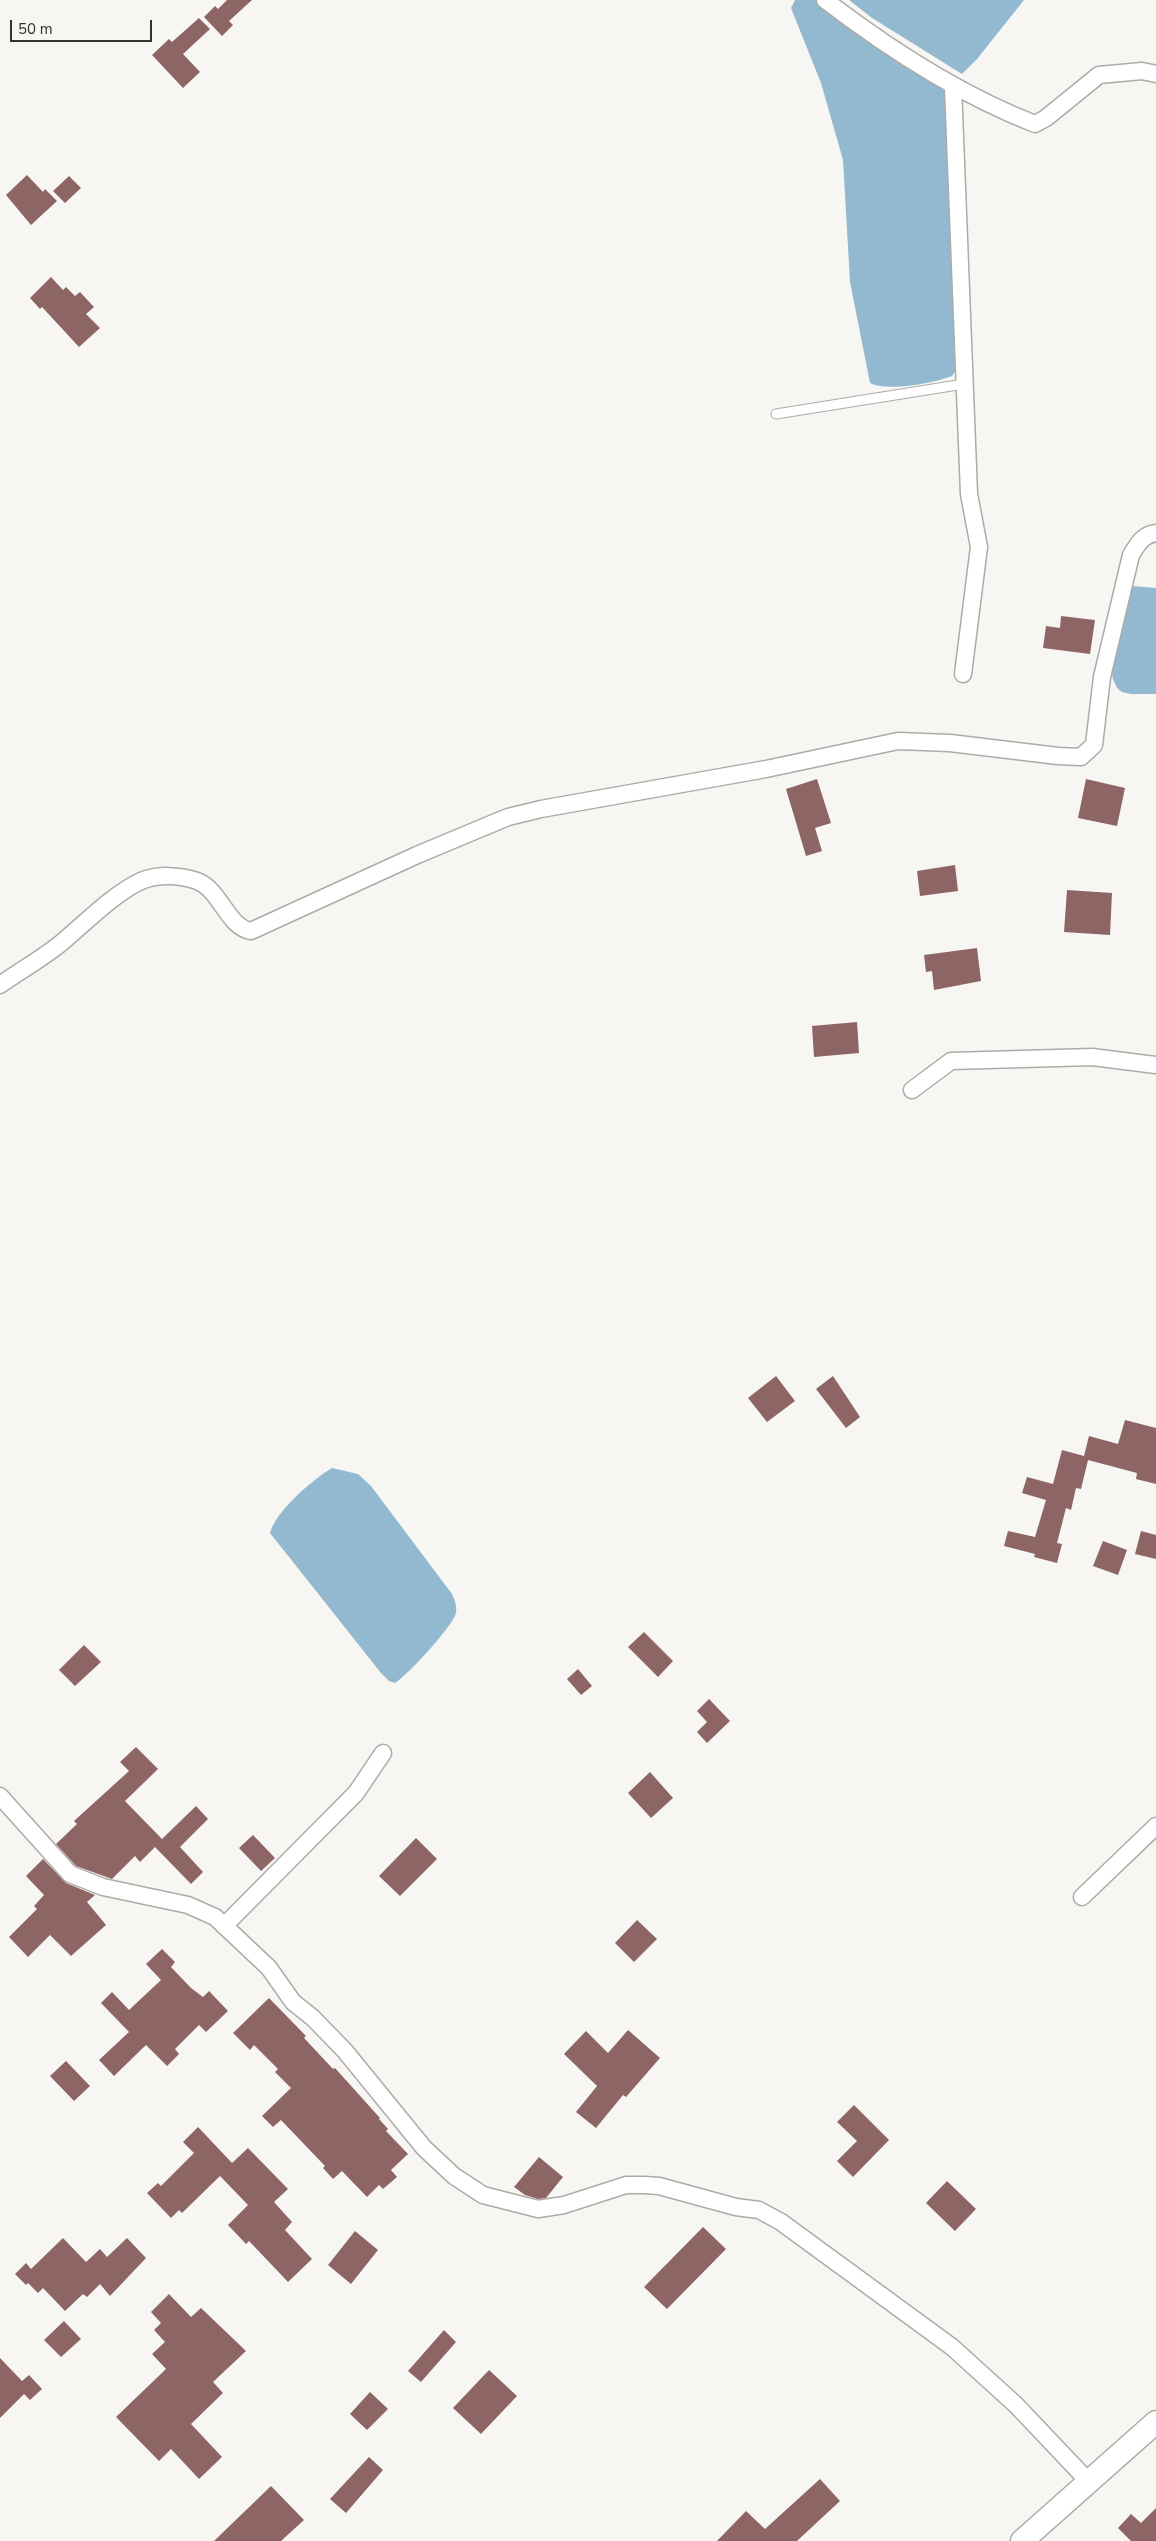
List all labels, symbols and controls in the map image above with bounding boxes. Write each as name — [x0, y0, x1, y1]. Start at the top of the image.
scale bar — [12, 10, 155, 42]
text: 50 m — [18, 19, 53, 39]

